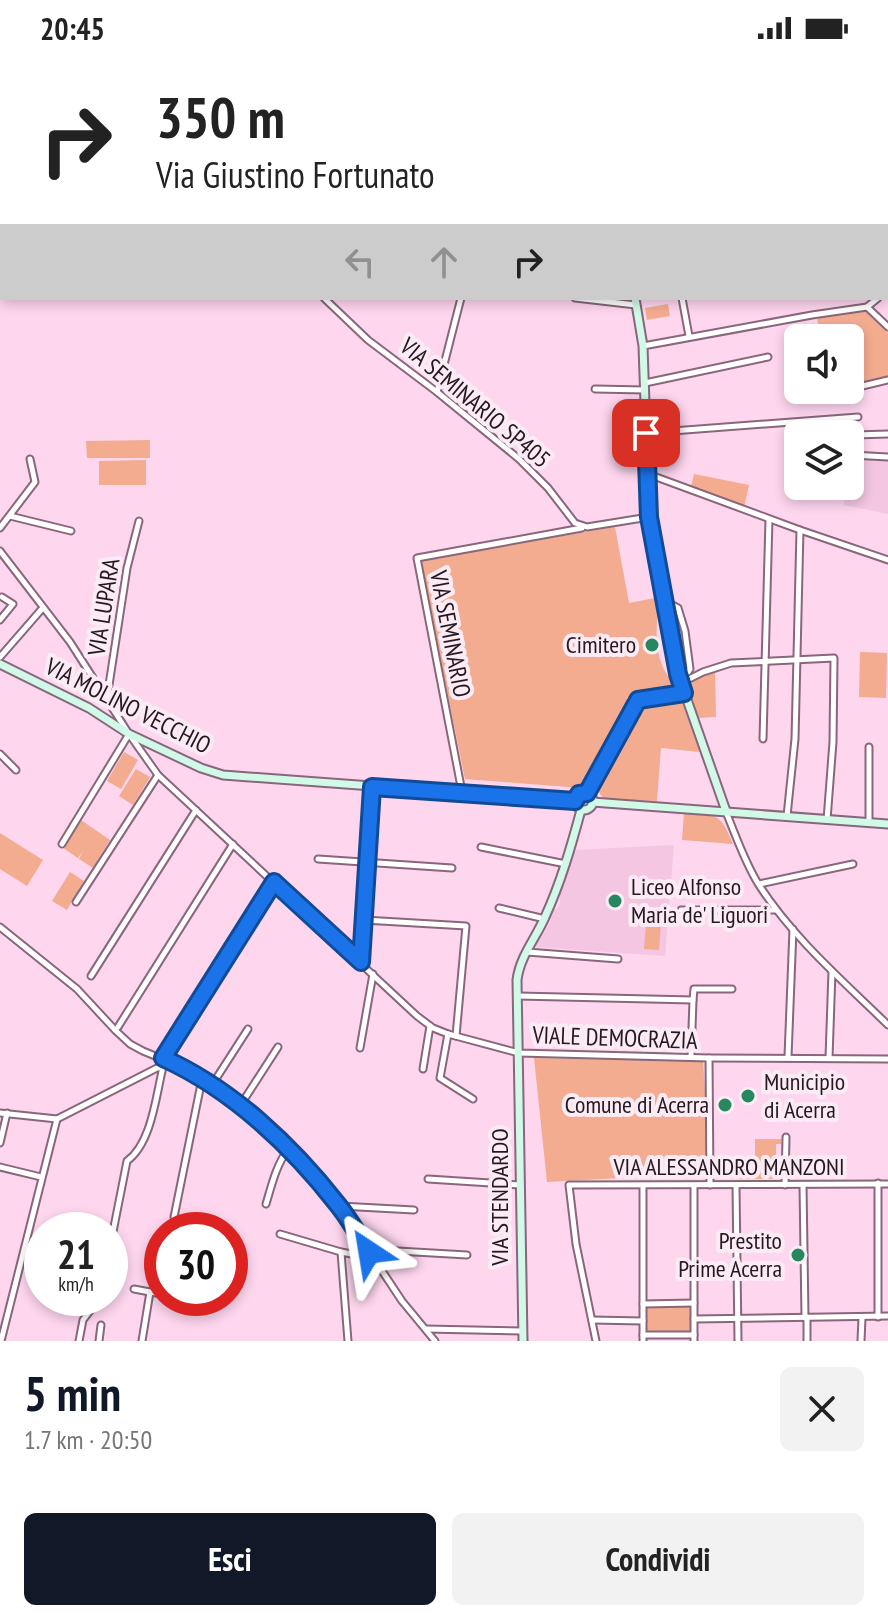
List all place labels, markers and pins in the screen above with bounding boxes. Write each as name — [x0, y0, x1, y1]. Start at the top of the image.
pin — [612, 399, 680, 467]
place label: Cimitero — [566, 629, 636, 660]
marker: Cimitero — [643, 636, 661, 654]
place label: Liceo Alfonso Maria de' Liguori — [631, 871, 768, 930]
marker: Liceo Alfonso Maria de' Liguori — [606, 892, 624, 910]
place label: Municipio di Acerra — [764, 1066, 845, 1125]
marker: Municipio di Acerra — [739, 1087, 757, 1105]
place label: Comune di Acerra — [565, 1089, 709, 1120]
marker: Comune di Acerra — [716, 1096, 734, 1114]
place label: Prestito Prime Acerra — [678, 1225, 782, 1284]
marker: Prestito Prime Acerra — [789, 1246, 807, 1264]

